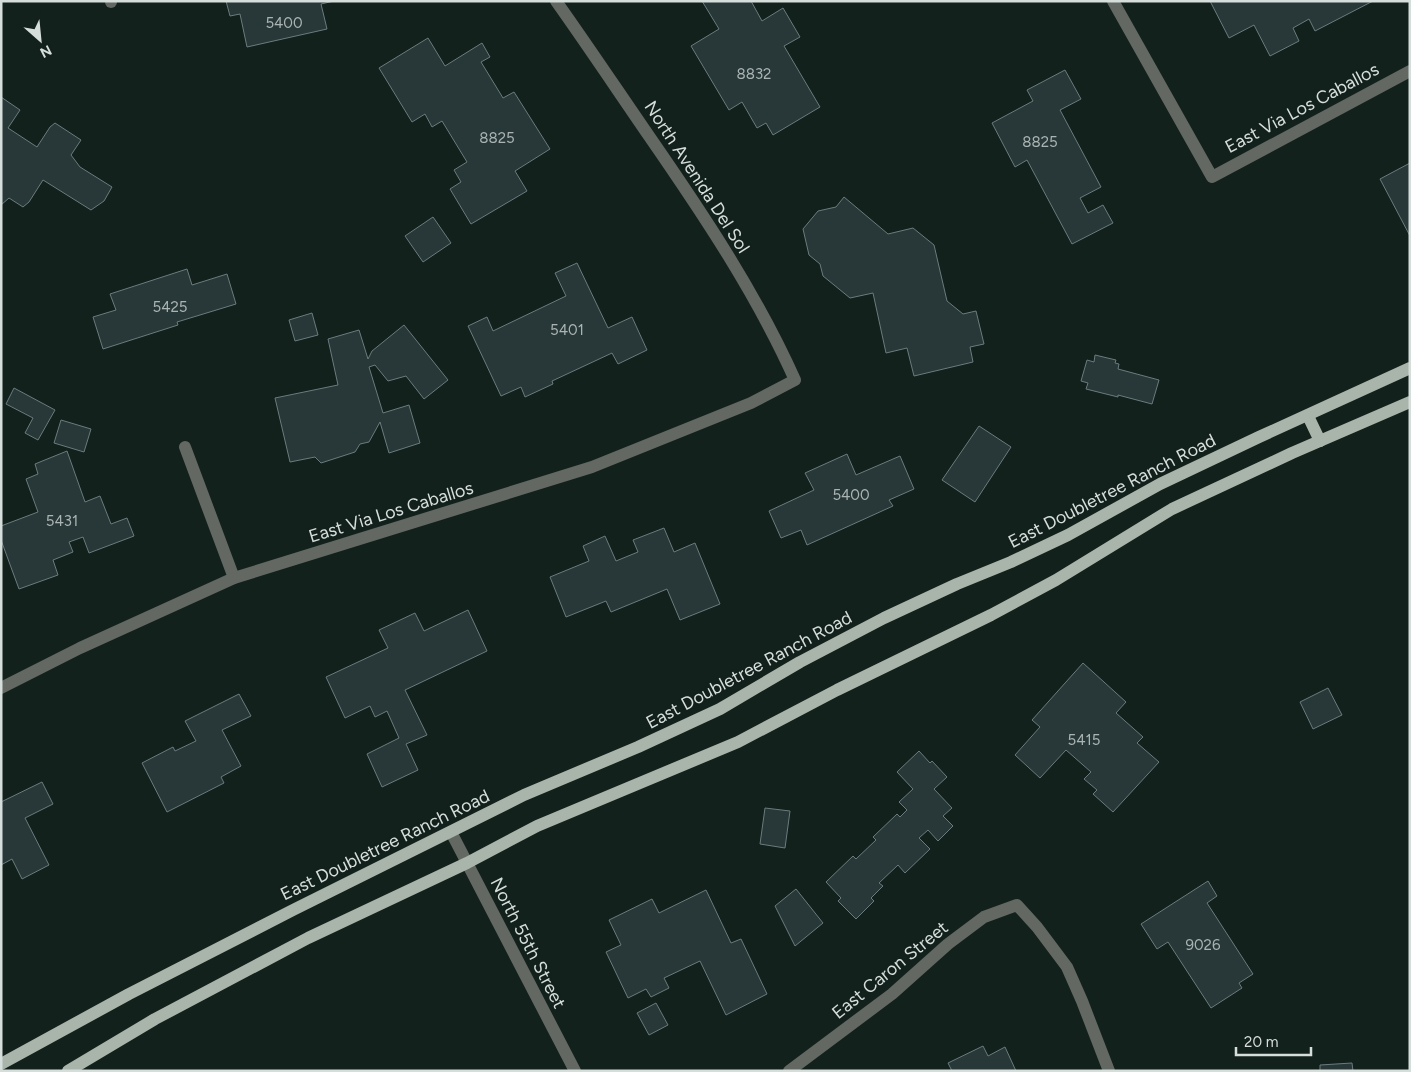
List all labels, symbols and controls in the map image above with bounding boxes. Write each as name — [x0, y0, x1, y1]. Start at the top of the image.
house number: 5400 — [265, 14, 303, 32]
north arrow — [15, 15, 65, 65]
text: N — [37, 41, 54, 61]
street label: East Via Los Caballos — [1221, 58, 1383, 158]
house number: 8832 — [737, 65, 771, 83]
street label: North Avenida Del Sol — [640, 97, 754, 257]
house number: 8825 — [479, 129, 515, 147]
house number: 8825 — [1022, 133, 1058, 151]
house number: 5425 — [153, 298, 187, 316]
house number: 5401 — [550, 321, 584, 339]
street label: East Doubletree Ranch Road — [1005, 429, 1219, 553]
street label: East Via Los Caballos — [306, 476, 476, 548]
house number: 5400 — [832, 486, 870, 504]
house number: 5431 — [46, 512, 78, 530]
street label: East Doubletree Ranch Road — [642, 606, 856, 734]
house number: 5415 — [1068, 731, 1100, 749]
street label: East Doubletree Ranch Road — [277, 785, 493, 905]
street label: North 55th Street — [485, 874, 571, 1012]
street label: East Caron Street — [827, 916, 953, 1024]
house number: 9026 — [1186, 936, 1221, 954]
scale bar — [1236, 1024, 1311, 1056]
text: 20 m — [1244, 1033, 1278, 1051]

